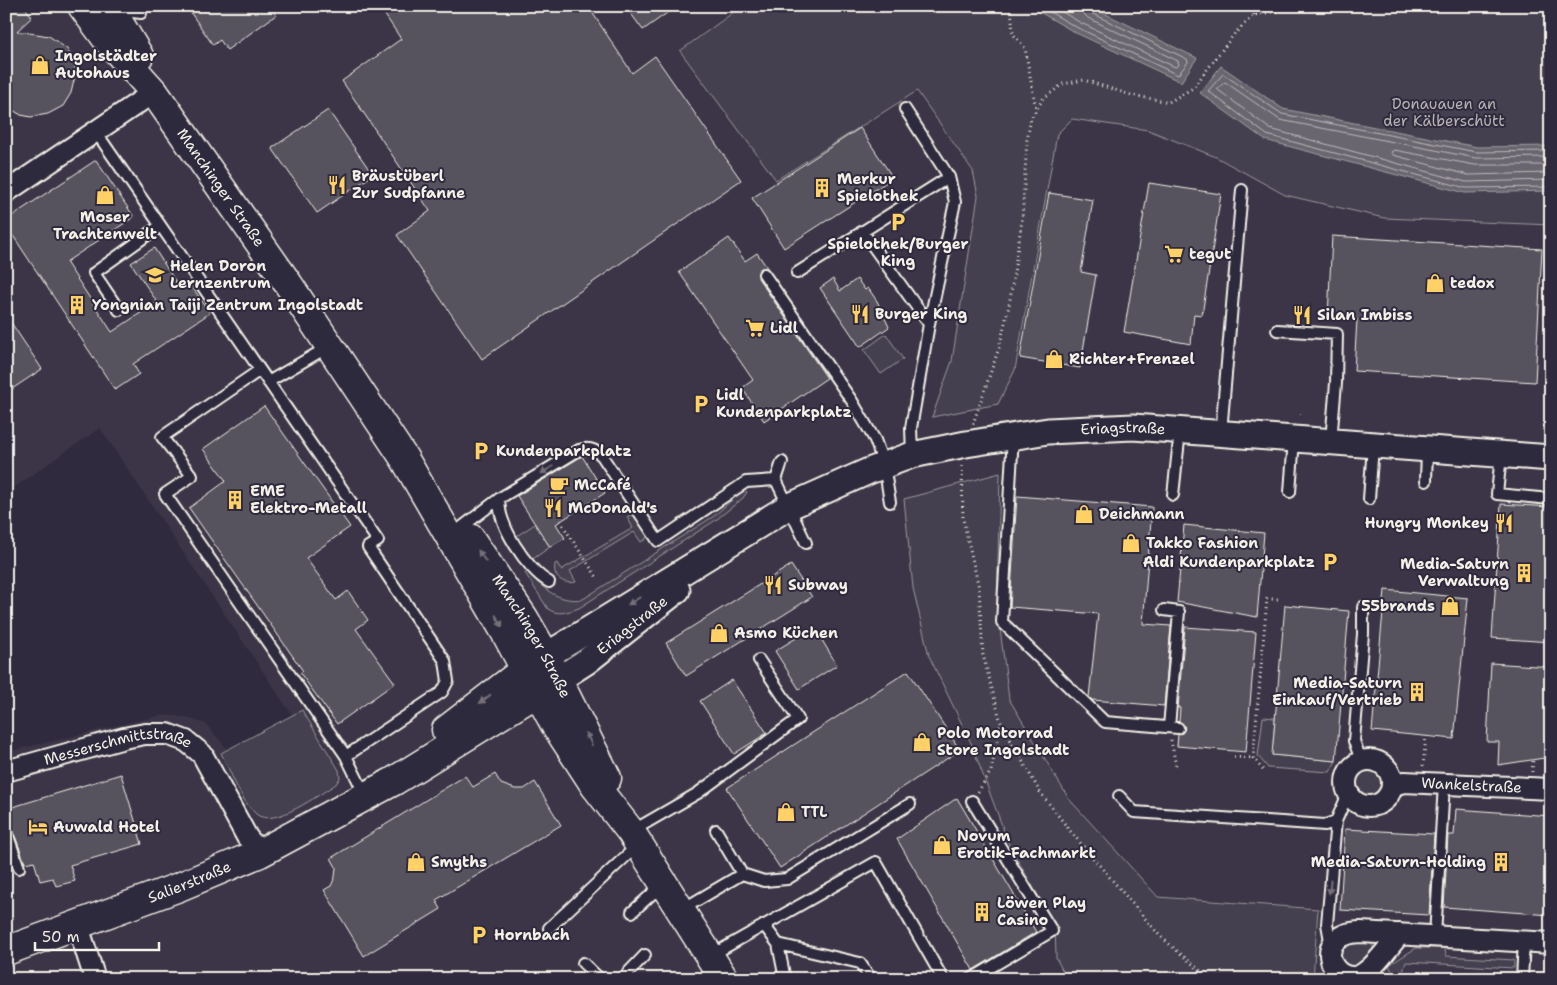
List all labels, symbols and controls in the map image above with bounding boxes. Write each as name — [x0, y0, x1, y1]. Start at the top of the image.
place label: Ingolstädter Autohaus — [55, 46, 157, 83]
shop icon: Ingolstädter Autohaus — [29, 54, 51, 76]
park label: Donauauen an der Kälberschütt — [1383, 94, 1505, 131]
street label: Manchinger Straße — [172, 124, 269, 251]
place label: Bräustüberl Zur Sudpfanne — [352, 166, 465, 203]
place label: Merkur Spielothek — [837, 169, 919, 206]
restaurant icon: Bräustüberl Zur Sudpfanne — [326, 174, 348, 196]
building icon: Merkur Spielothek — [811, 177, 833, 199]
shop icon: Moser Trachtenwelt — [94, 184, 116, 206]
place label: Moser Trachtenwelt — [53, 207, 157, 244]
parking icon: Spielothek/Burger King — [887, 211, 909, 233]
place label: Spielothek/Burger King — [828, 234, 969, 271]
supermarket icon: tegut — [1163, 243, 1185, 265]
place label: tegut — [1189, 244, 1231, 264]
place label: Helen Doron Lernzentrum — [170, 256, 271, 293]
school or university icon: Helen Doron Lernzentrum — [144, 264, 166, 286]
shop icon: tedox — [1424, 272, 1446, 294]
place label: tedox — [1450, 273, 1495, 293]
building icon: Yongnian Taiji Zentrum Ingolstadt — [66, 294, 88, 316]
place label: Yongnian Taiji Zentrum Ingolstadt — [92, 295, 363, 315]
restaurant icon: Burger King — [849, 303, 871, 325]
place label: Burger King — [875, 304, 968, 324]
restaurant icon: Silan Imbiss — [1291, 304, 1313, 326]
place label: Silan Imbiss — [1317, 305, 1412, 325]
supermarket icon: Lidl — [744, 317, 766, 339]
place label: Lidl — [770, 318, 798, 338]
shop icon: Richter+Frenzel — [1043, 348, 1065, 370]
place label: Richter+Frenzel — [1069, 349, 1195, 369]
place label: Lidl Kundenparkplatz — [716, 385, 852, 422]
parking icon: Lidl Kundenparkplatz — [690, 393, 712, 415]
street label: Eriagstraße — [1080, 417, 1166, 439]
parking icon: Kundenparkplatz — [470, 440, 492, 462]
place label: Kundenparkplatz — [496, 441, 632, 461]
one-way arrow — [540, 465, 553, 474]
cafe icon: McCafé — [548, 474, 570, 496]
place label: McCafé — [574, 475, 631, 495]
place label: EME Elektro-Metall — [250, 481, 367, 518]
building icon: EME Elektro-Metall — [224, 489, 246, 511]
restaurant icon: McDonald's — [542, 497, 564, 519]
place label: McDonald's — [568, 498, 658, 518]
shop icon: Deichmann — [1073, 503, 1095, 525]
place label: Deichmann — [1099, 504, 1185, 524]
restaurant icon: Hungry Monkey — [1493, 512, 1515, 534]
place label: Hungry Monkey — [1365, 513, 1489, 533]
shop icon: Takko Fashion — [1120, 532, 1142, 554]
place label: Takko Fashion — [1146, 533, 1258, 553]
one-way arrow — [477, 550, 487, 563]
parking icon: Aldi Kundenparkplatz — [1319, 551, 1341, 573]
place label: Aldi Kundenparkplatz — [1143, 552, 1315, 572]
place label: Media-Saturn Verwaltung — [1400, 554, 1509, 591]
building icon: Media-Saturn Verwaltung — [1513, 562, 1535, 584]
street label: Manchinger Straße — [487, 570, 575, 701]
restaurant icon: Subway — [762, 574, 784, 596]
place label: Subway — [788, 575, 848, 595]
street label: Eriagstraße — [593, 591, 672, 659]
shop icon: 55brands — [1439, 595, 1461, 617]
place label: 55brands — [1361, 596, 1435, 616]
one-way arrow — [628, 597, 641, 606]
one-way arrow — [494, 615, 503, 628]
shop icon: Asmo Küchen — [708, 622, 730, 644]
place label: Asmo Küchen — [734, 623, 838, 643]
place label: Media-Saturn Einkauf/Vertrieb — [1272, 673, 1402, 710]
building icon: Media-Saturn Einkauf/Vertrieb — [1406, 681, 1428, 703]
one-way arrow — [479, 694, 492, 705]
place label: Polo Motorrad Store Ingolstadt — [937, 723, 1069, 760]
street label: Messerschmittstraße — [42, 724, 197, 770]
shop icon: Polo Motorrad Store Ingolstadt — [911, 731, 933, 753]
one-way arrow — [585, 732, 593, 747]
street label: Wankelstraße — [1421, 773, 1522, 798]
shop icon: TTL — [775, 801, 797, 823]
place label: TTL — [801, 802, 827, 822]
hotel icon: Auwald Hotel — [27, 816, 49, 838]
place label: Auwald Hotel — [53, 817, 160, 837]
place label: Novum Erotik-Fachmarkt — [957, 826, 1096, 863]
shop icon: Novum Erotik-Fachmarkt — [931, 834, 953, 856]
shop icon: Smyths — [405, 851, 427, 873]
building icon: Media-Saturn-Holding — [1490, 851, 1512, 873]
place label: Smyths — [431, 852, 487, 872]
place label: Media-Saturn-Holding — [1311, 852, 1486, 872]
street label: Salierstraße — [145, 856, 234, 908]
one-way arrow — [1326, 879, 1334, 895]
place label: Löwen Play Casino — [997, 893, 1086, 930]
building icon: Löwen Play Casino — [971, 901, 993, 923]
scale bar — [35, 920, 159, 952]
parking icon: Hornbach — [468, 924, 490, 946]
place label: Hornbach — [494, 925, 570, 945]
text: 50 m — [42, 927, 80, 947]

